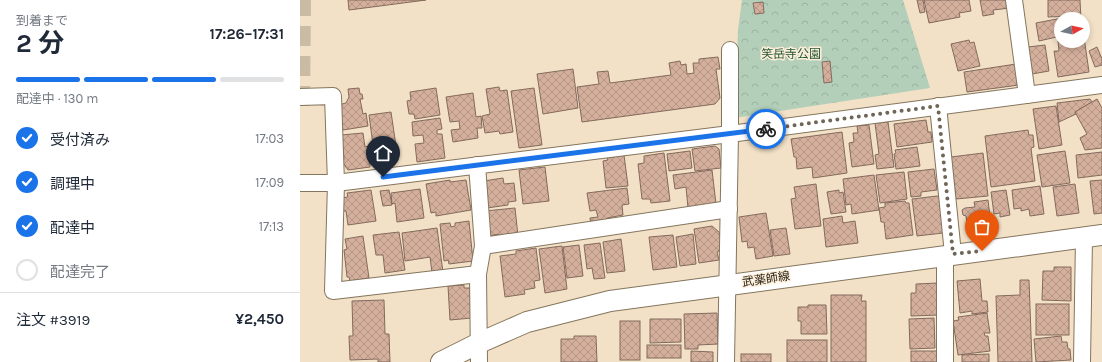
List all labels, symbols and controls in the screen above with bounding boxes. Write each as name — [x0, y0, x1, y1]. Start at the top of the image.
north arrow — [1054, 12, 1090, 48]
map controls — [1054, 12, 1090, 48]
text: 到着まで — [16, 13, 68, 28]
text: 17:26–17:31 — [210, 25, 284, 43]
text: 2 分 — [16, 28, 64, 59]
park label: 笑岳寺公園 — [761, 47, 821, 61]
text: 配達中 · 130 m — [16, 91, 98, 106]
courier — [746, 109, 786, 149]
icon: bike — [755, 118, 777, 140]
icon: check — [16, 127, 38, 149]
text: 受付済み — [50, 131, 110, 149]
text: 17:03 — [255, 131, 284, 146]
pin — [366, 136, 400, 177]
icon: home — [372, 142, 394, 164]
icon: check — [16, 171, 38, 193]
text: 調理中 — [50, 175, 95, 193]
text: 17:09 — [255, 175, 284, 190]
pin — [965, 210, 999, 251]
icon: check — [16, 215, 38, 237]
icon: bag — [971, 216, 993, 238]
text: 配達中 — [50, 219, 95, 237]
text: 17:13 — [259, 219, 284, 234]
text: 配達完了 — [50, 263, 110, 281]
street label: 武薬師線 — [741, 269, 791, 289]
text: ¥2,450 — [235, 310, 284, 328]
text: 注文 #3919 — [16, 311, 90, 329]

